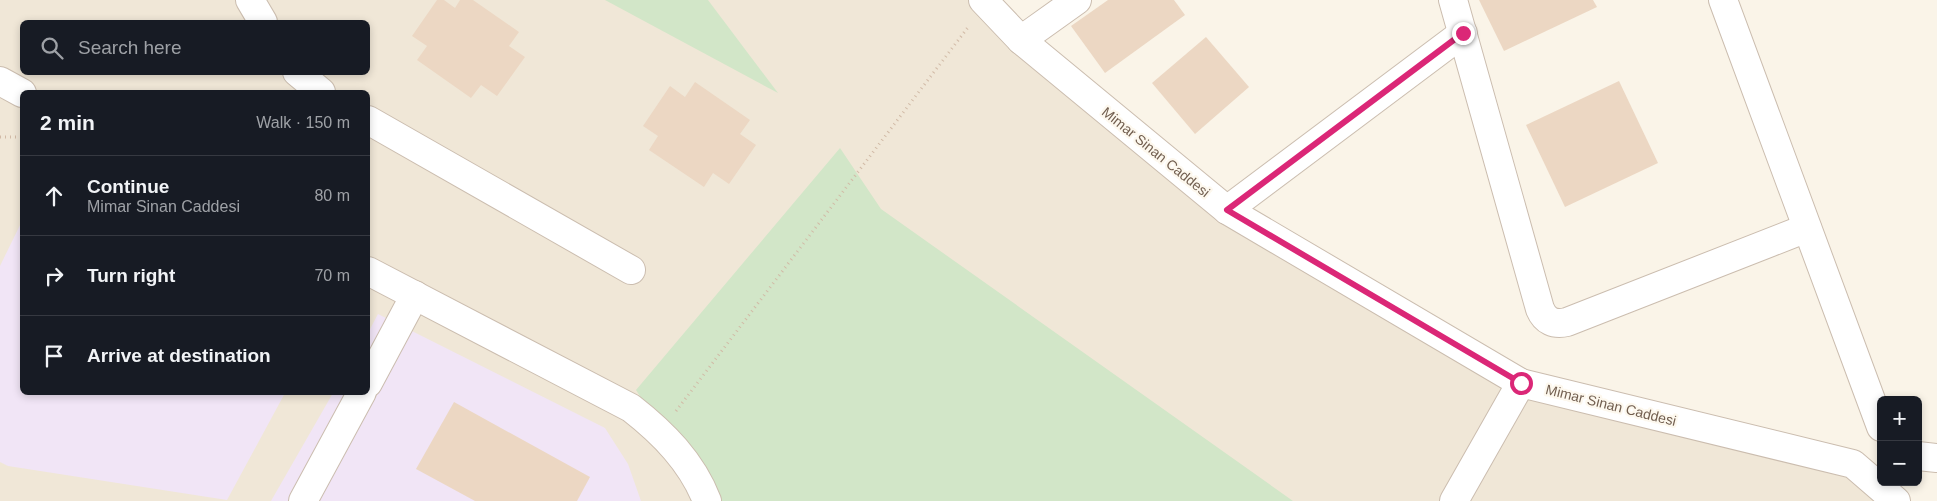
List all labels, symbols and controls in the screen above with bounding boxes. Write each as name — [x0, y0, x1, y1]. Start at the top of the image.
search box — [20, 20, 370, 75]
route end — [1452, 22, 1475, 45]
icon: search — [38, 34, 66, 62]
text: Search here — [78, 37, 182, 58]
street label: Mimar Sinan Caddesi — [1099, 104, 1213, 200]
text: 2 min — [40, 111, 95, 134]
text: Walk · 150 m — [256, 114, 350, 131]
text: Continue — [87, 176, 169, 197]
icon: ahead — [40, 182, 68, 210]
text: 80 m — [314, 187, 350, 204]
text: Mimar Sinan Caddesi — [87, 198, 240, 215]
icon: right — [40, 262, 68, 290]
text: Turn right — [87, 265, 175, 286]
text: 70 m — [314, 267, 350, 284]
icon: arrive — [40, 342, 68, 370]
text: Arrive at destination — [87, 345, 271, 366]
route start — [1510, 372, 1533, 395]
street label: Mimar Sinan Caddesi — [1544, 381, 1678, 429]
map controls — [1877, 396, 1922, 486]
button: + — [1877, 396, 1922, 441]
button: − — [1877, 441, 1922, 486]

